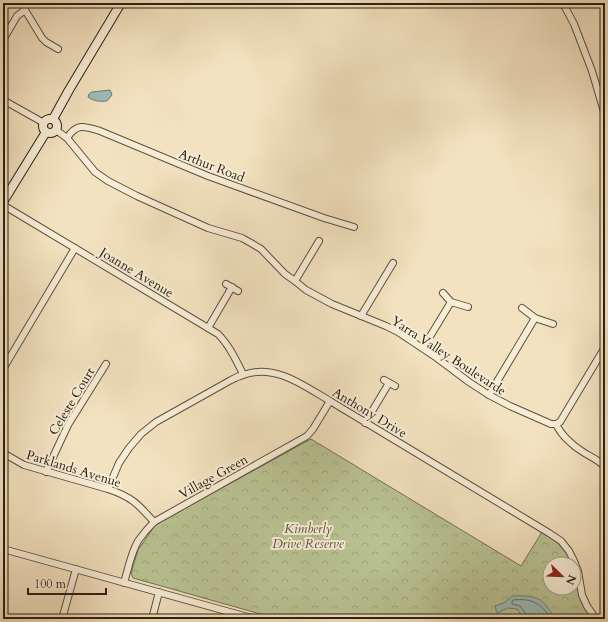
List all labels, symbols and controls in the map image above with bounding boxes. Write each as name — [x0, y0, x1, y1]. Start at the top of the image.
street label: Arthur Road — [176, 145, 247, 187]
street label: Joanne Avenue — [94, 243, 177, 302]
street label: Yarra Valley Boulevarde — [387, 312, 510, 400]
street label: Celeste Court — [45, 364, 99, 439]
street label: Anthony Drive — [329, 383, 410, 442]
street label: Parklands Avenue — [24, 446, 123, 492]
street label: Village Green — [176, 450, 252, 503]
park label: Kimberly Drive Reserve — [272, 520, 345, 553]
north arrow — [542, 556, 582, 596]
scale bar — [28, 570, 106, 596]
text: N — [562, 572, 580, 587]
text: 100 m — [34, 576, 67, 592]

